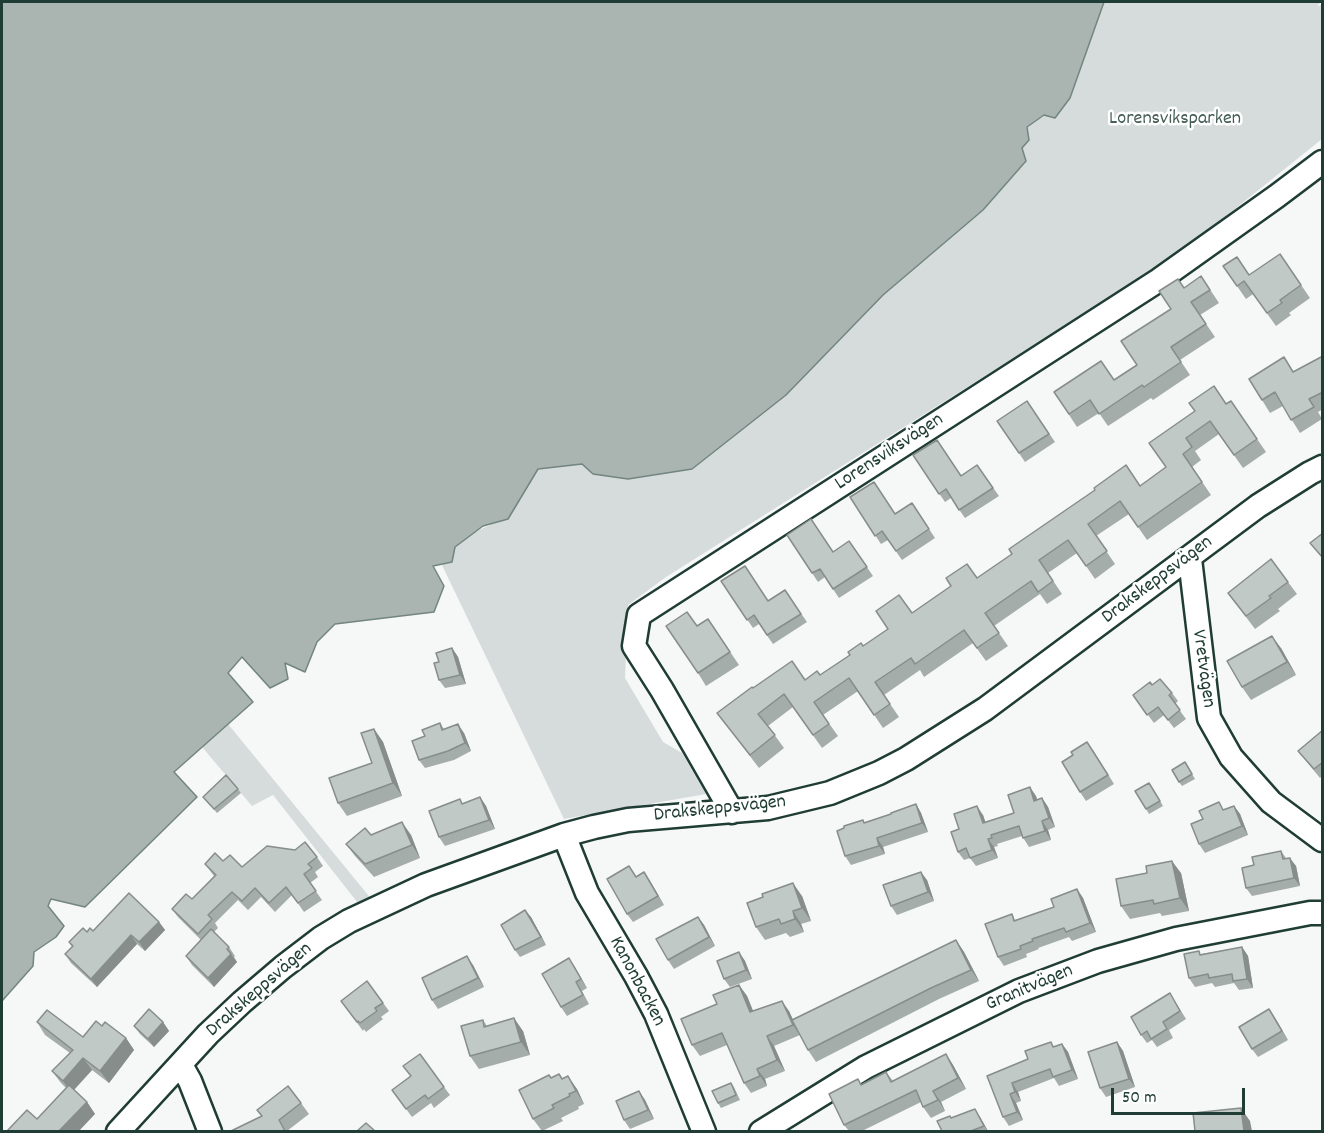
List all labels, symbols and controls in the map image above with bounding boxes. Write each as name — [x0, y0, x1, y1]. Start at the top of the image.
park label: Lorensviksparken — [1109, 108, 1241, 132]
street label: Lorensviksvägen — [831, 409, 949, 497]
street label: Drakskeppsvägen — [1098, 531, 1218, 631]
street label: Vretvägen — [1185, 629, 1219, 709]
street label: Drakskeppsvägen — [653, 791, 787, 829]
street label: Kanonbacken — [602, 933, 670, 1031]
street label: Drakskeppsvägen — [202, 938, 318, 1044]
street label: Granitvägen — [983, 960, 1077, 1018]
scale bar — [1114, 1076, 1248, 1114]
text: 50 m — [1122, 1086, 1157, 1111]

